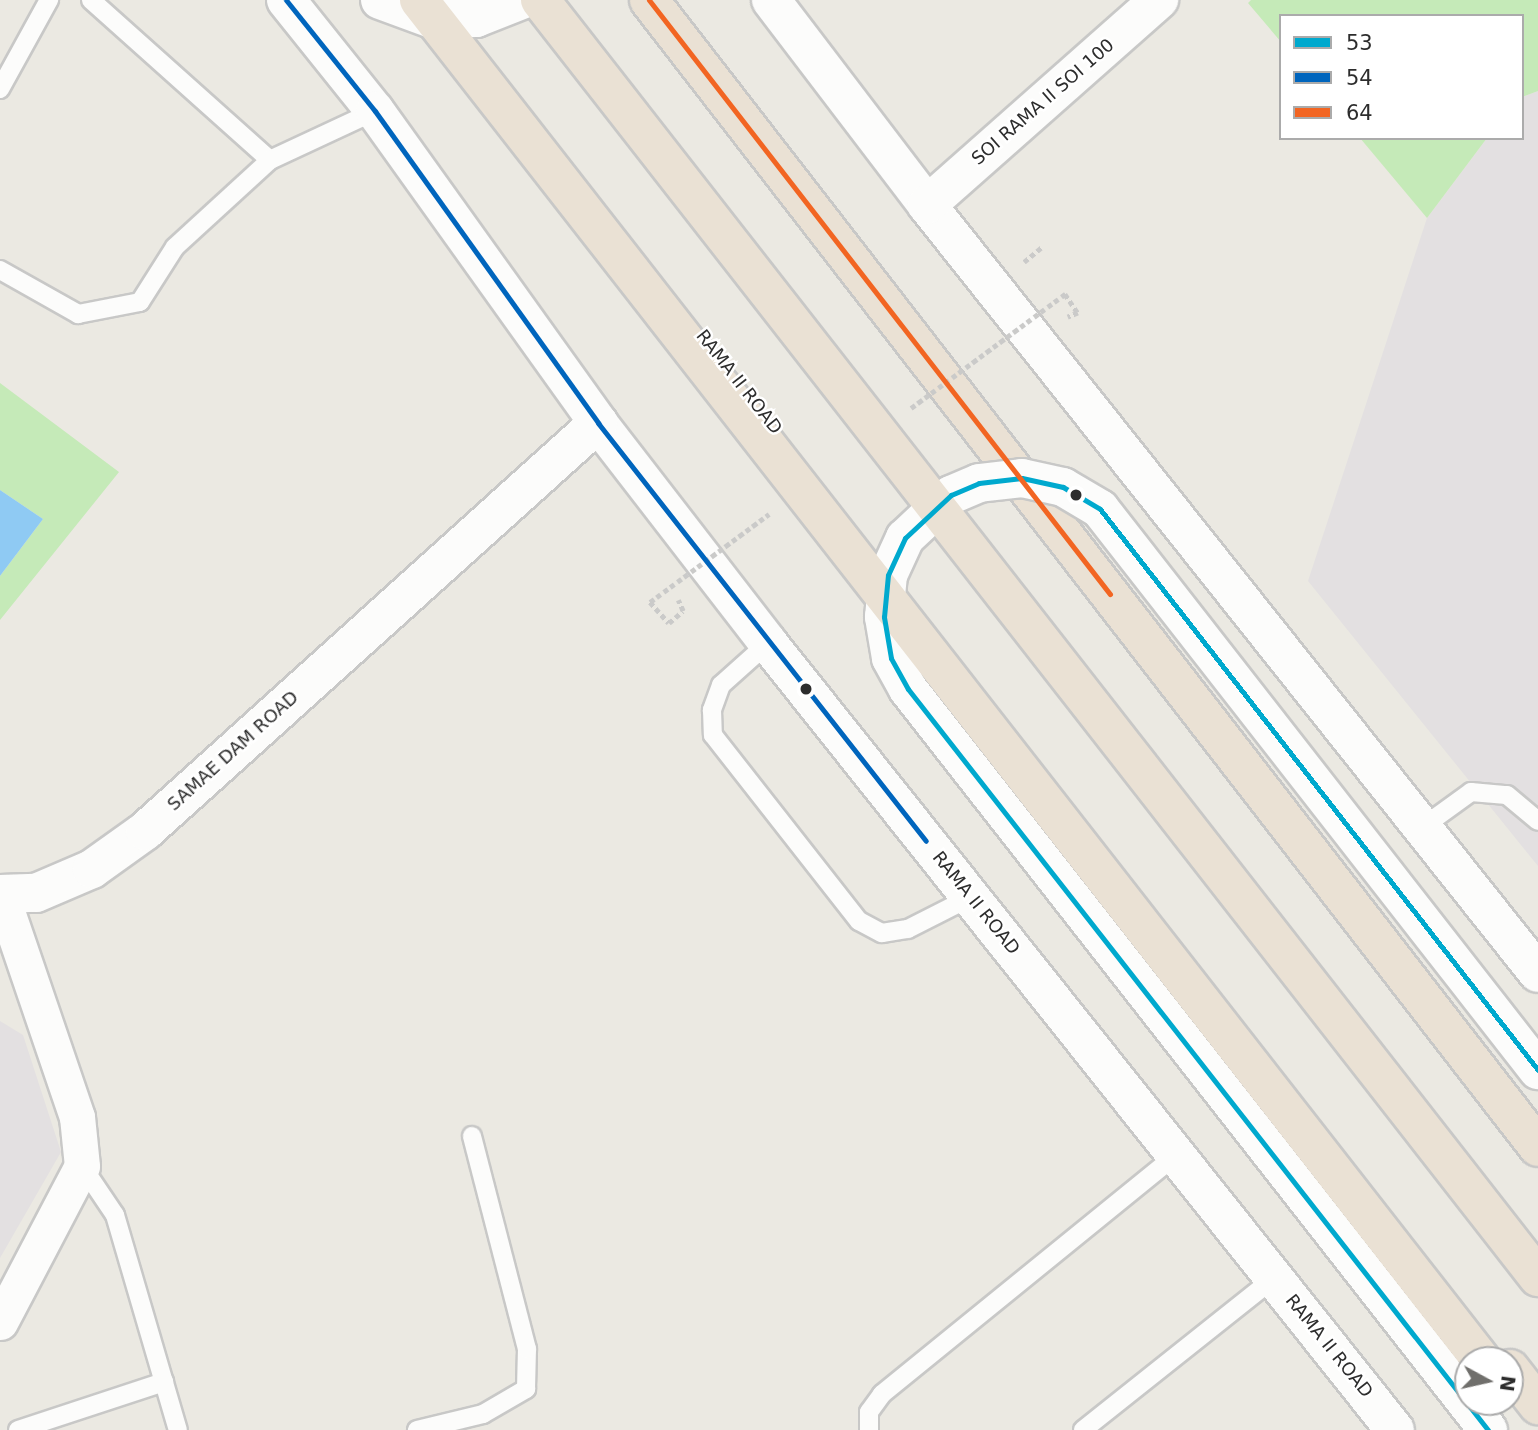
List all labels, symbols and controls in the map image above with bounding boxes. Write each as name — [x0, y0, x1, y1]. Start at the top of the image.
legend — [1279, 14, 1524, 140]
text: 53 — [1346, 31, 1373, 55]
street label: SOI RAMA II SOI 100 — [967, 34, 1119, 170]
text: 54 — [1346, 66, 1373, 90]
text: 64 — [1346, 101, 1373, 125]
street label: RAMA II ROAD — [692, 325, 786, 439]
unlabelled marker — [1069, 488, 1083, 502]
unlabelled marker — [799, 682, 813, 696]
street label: SAMAE DAM ROAD — [163, 687, 303, 815]
street label: RAMA II ROAD — [928, 847, 1024, 959]
street label: RAMA II ROAD — [1281, 1290, 1377, 1402]
north arrow — [1454, 1346, 1524, 1416]
text: N — [1496, 1374, 1520, 1393]

